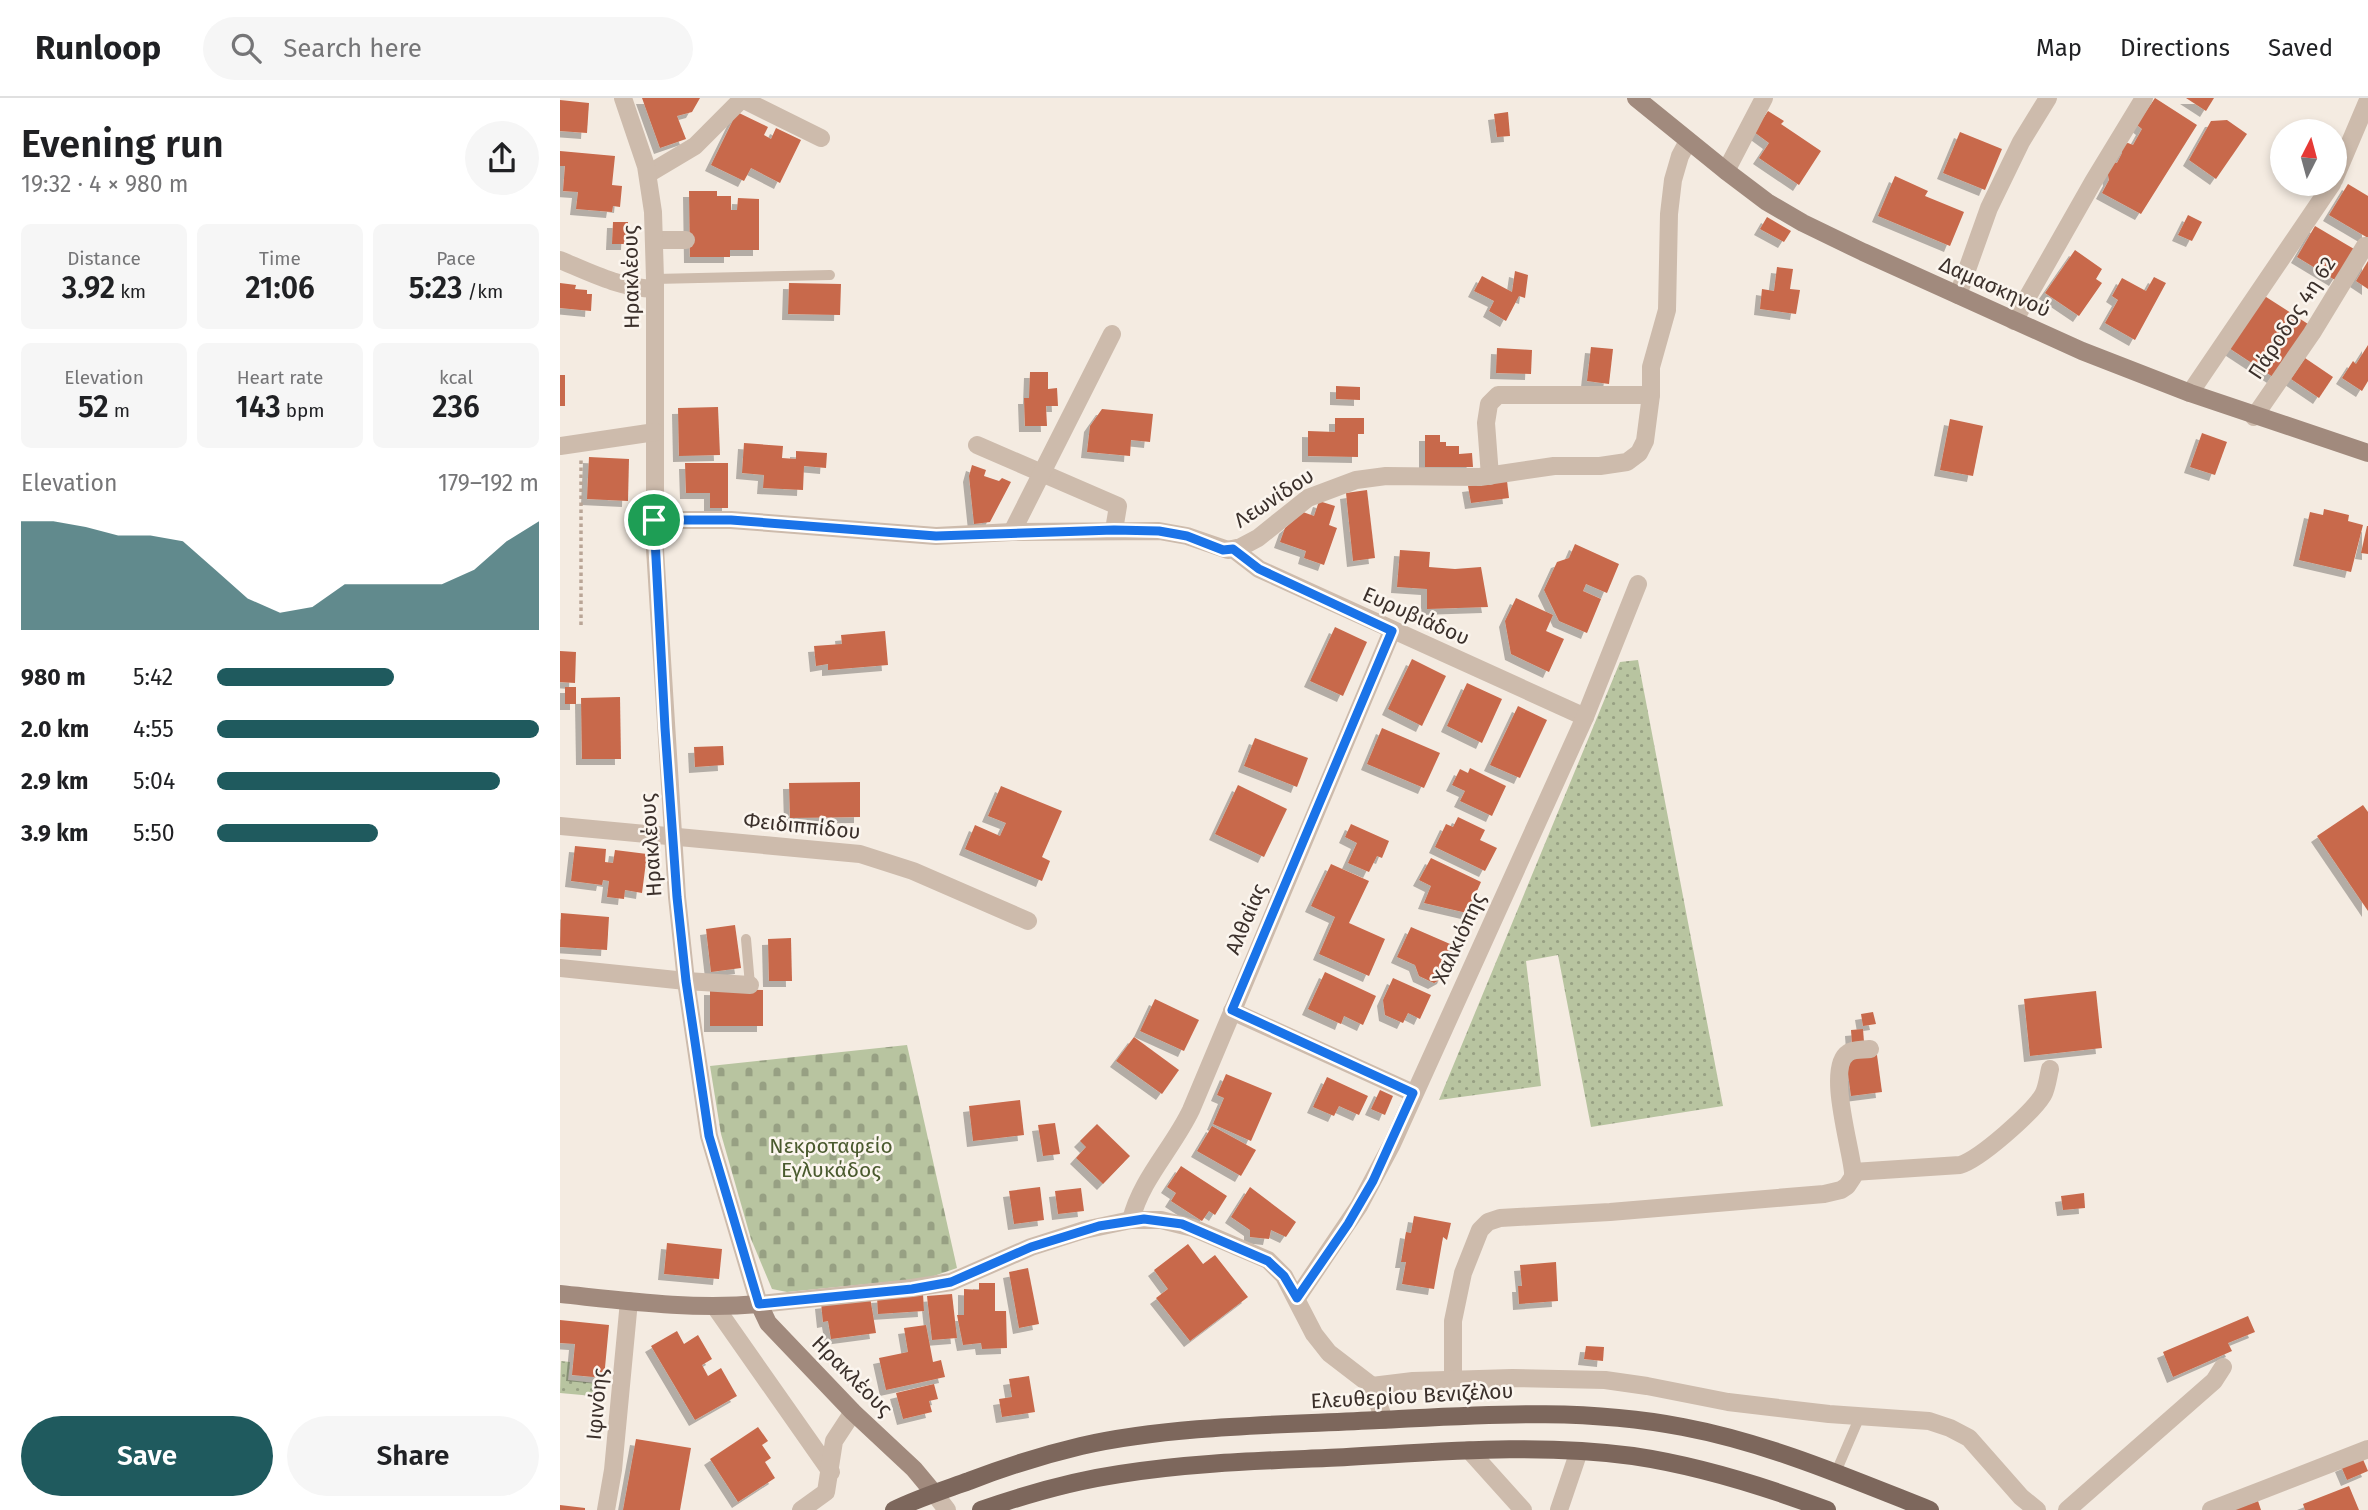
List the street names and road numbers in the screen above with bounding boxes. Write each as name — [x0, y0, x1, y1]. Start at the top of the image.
street label: Ηρακλέους — [617, 225, 645, 329]
street label: Δαμασκηνού — [1935, 251, 2055, 323]
street label: Πάροδος 4η 62 — [2243, 252, 2341, 384]
street label: Λεωνίδου — [1229, 463, 1319, 533]
street label: Ευρυβιάδου — [1358, 581, 1474, 651]
street label: Ηρακλέους — [634, 792, 668, 898]
street label: Φειδιππίδου — [742, 807, 862, 845]
street label: Αλθαίας — [1219, 879, 1273, 958]
street label: Χαλκιόπης — [1427, 888, 1491, 988]
street label: Ηρακλέους — [806, 1330, 898, 1422]
street label: Ιφινόης — [581, 1367, 613, 1441]
street label: Ελευθερίου Βενιζέλου — [1310, 1378, 1514, 1414]

